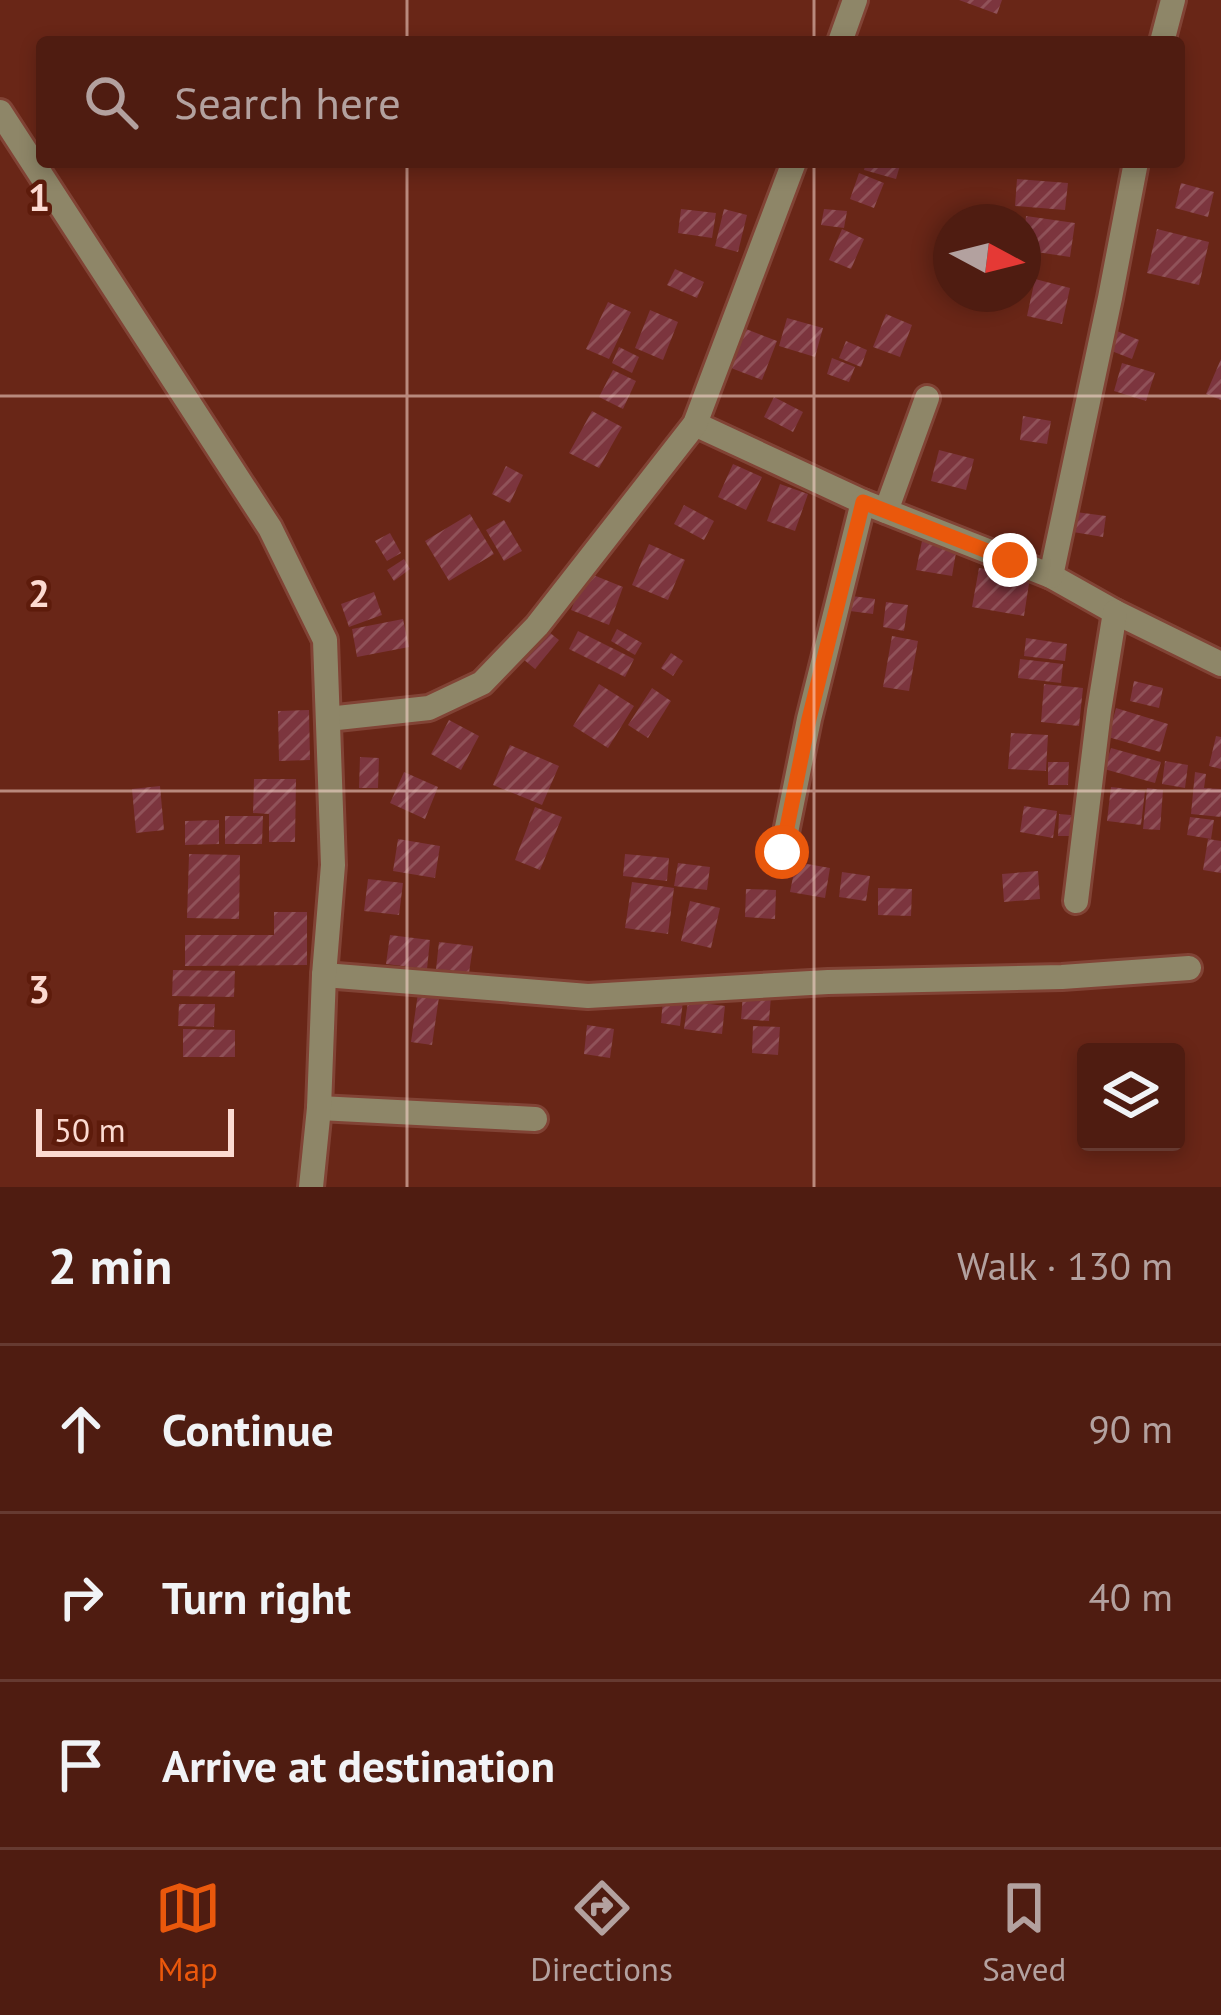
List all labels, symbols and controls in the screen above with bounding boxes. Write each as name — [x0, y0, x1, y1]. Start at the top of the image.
search box — [36, 36, 1185, 168]
icon: search — [78, 69, 144, 135]
text: Search here — [174, 73, 401, 131]
text: 1 — [28, 171, 50, 222]
north arrow — [933, 204, 1041, 312]
route end — [983, 533, 1037, 587]
text: 2 — [28, 567, 50, 618]
route start — [755, 825, 809, 879]
text: 3 — [28, 963, 50, 1014]
map controls — [1077, 1043, 1185, 1151]
button: layers — [1077, 1043, 1185, 1151]
scale bar — [36, 1103, 234, 1156]
text: 50 m — [54, 1108, 126, 1151]
text: 2 min — [48, 1232, 172, 1298]
text: Walk · 130 m — [957, 1240, 1173, 1291]
icon: ahead — [48, 1396, 114, 1462]
text: Continue — [162, 1400, 334, 1458]
text: 90 m — [1088, 1403, 1173, 1454]
icon: right — [48, 1564, 114, 1630]
text: Turn right — [162, 1568, 351, 1626]
text: 40 m — [1088, 1571, 1173, 1622]
icon: arrive — [48, 1732, 114, 1798]
text: Arrive at destination — [162, 1736, 555, 1794]
tab: Map — [155, 1875, 221, 1990]
tab: Directions — [530, 1875, 673, 1990]
tab: Saved — [982, 1875, 1066, 1990]

